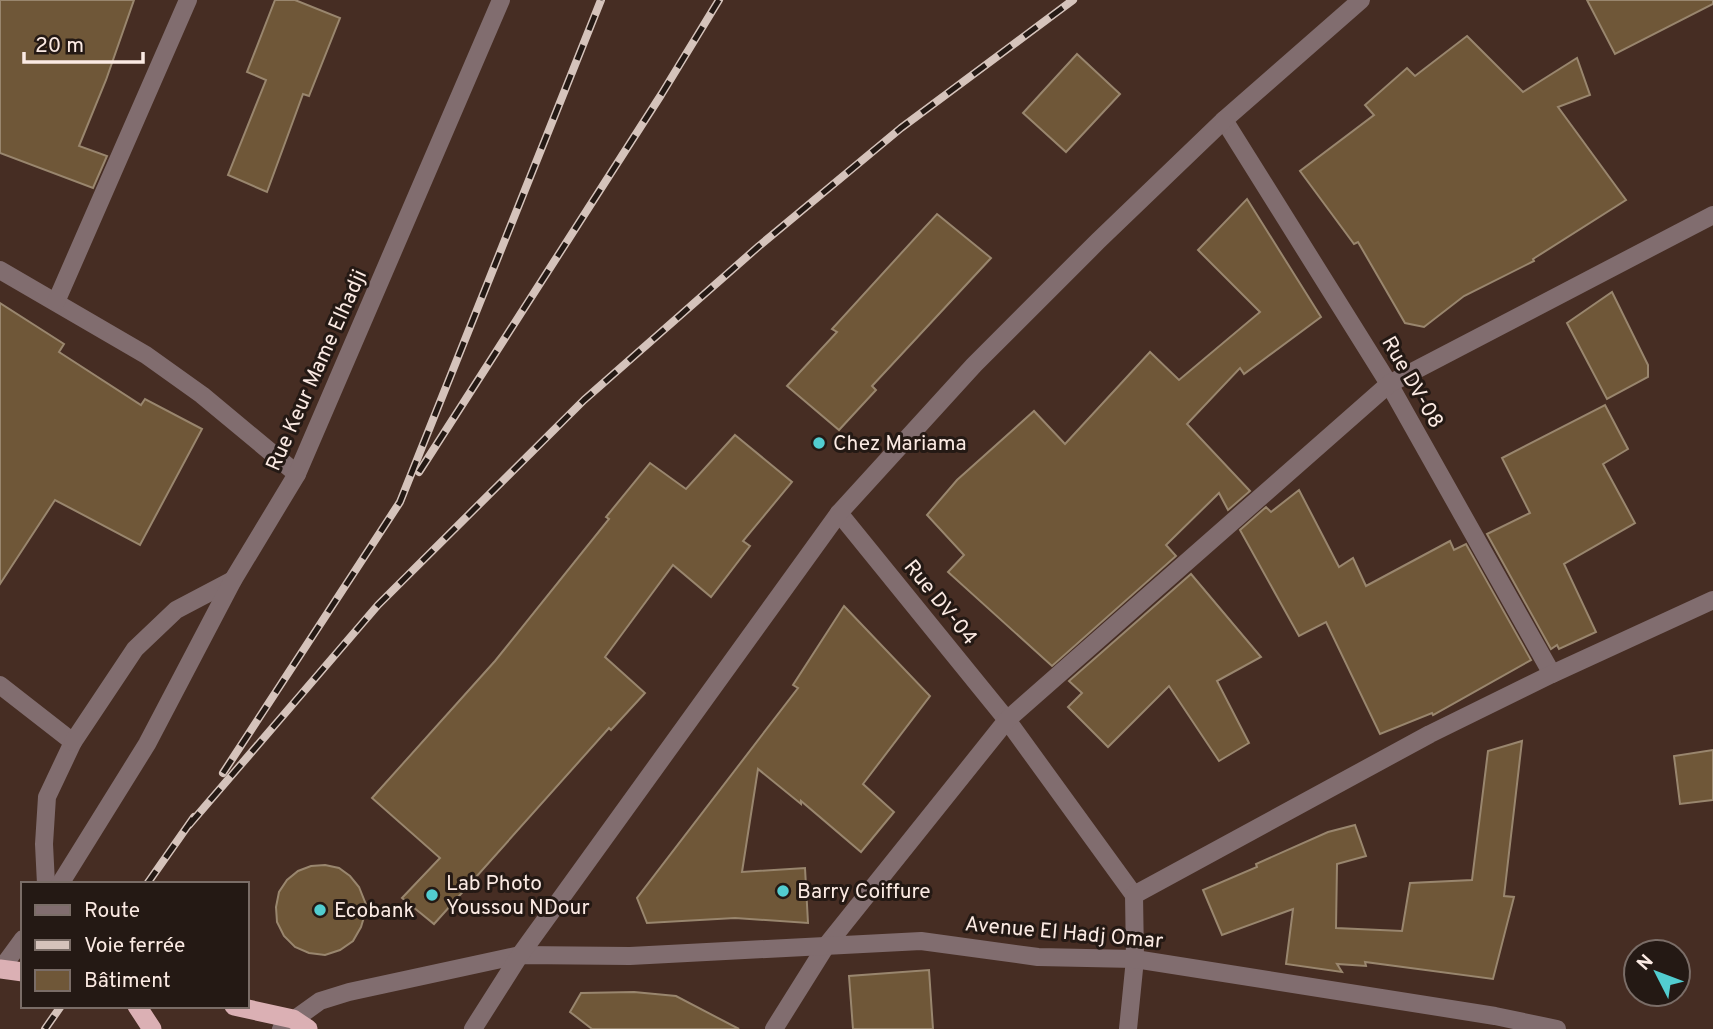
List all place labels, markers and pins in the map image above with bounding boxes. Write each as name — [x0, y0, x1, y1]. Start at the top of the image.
place label: Chez Mariama — [833, 431, 967, 458]
marker: Chez Mariama — [811, 435, 827, 451]
place label: Lab Photo Youssou NDour — [446, 871, 590, 922]
place label: Barry Coiffure — [797, 879, 931, 906]
marker: Barry Coiffure — [775, 883, 791, 899]
marker: Lab Photo Youssou NDour — [424, 887, 440, 903]
place label: Ecobank — [334, 898, 415, 925]
marker: Ecobank — [312, 902, 328, 918]

